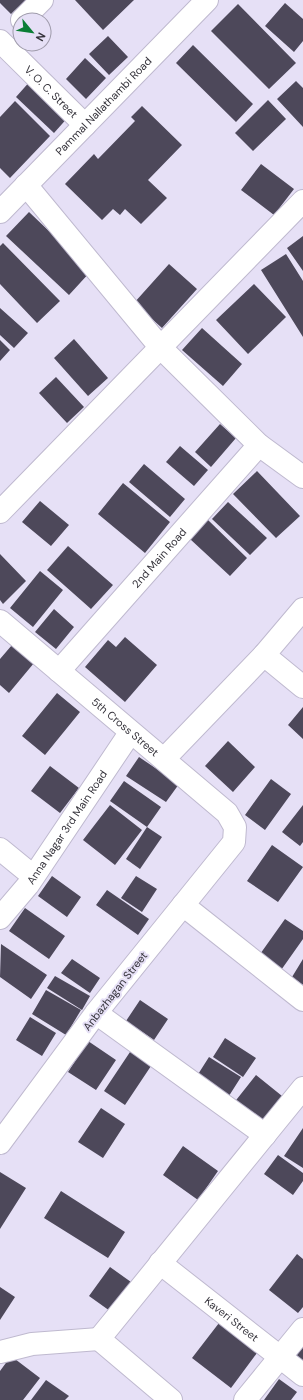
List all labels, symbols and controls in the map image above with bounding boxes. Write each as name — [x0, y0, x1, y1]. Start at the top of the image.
north arrow — [12, 12, 52, 52]
text: N — [33, 30, 49, 44]
street label: Pammal Nallathambi Road — [52, 54, 155, 158]
street label: V. O. C. Street — [22, 62, 81, 121]
street label: 2nd Main Road — [129, 525, 189, 591]
street label: 5th Cross Street — [89, 695, 162, 759]
street label: Anna Nagar 3rd Main Road — [24, 767, 110, 887]
street label: Anbazhagan Street — [80, 949, 150, 1033]
street label: Kaveri Street — [202, 1294, 261, 1345]

